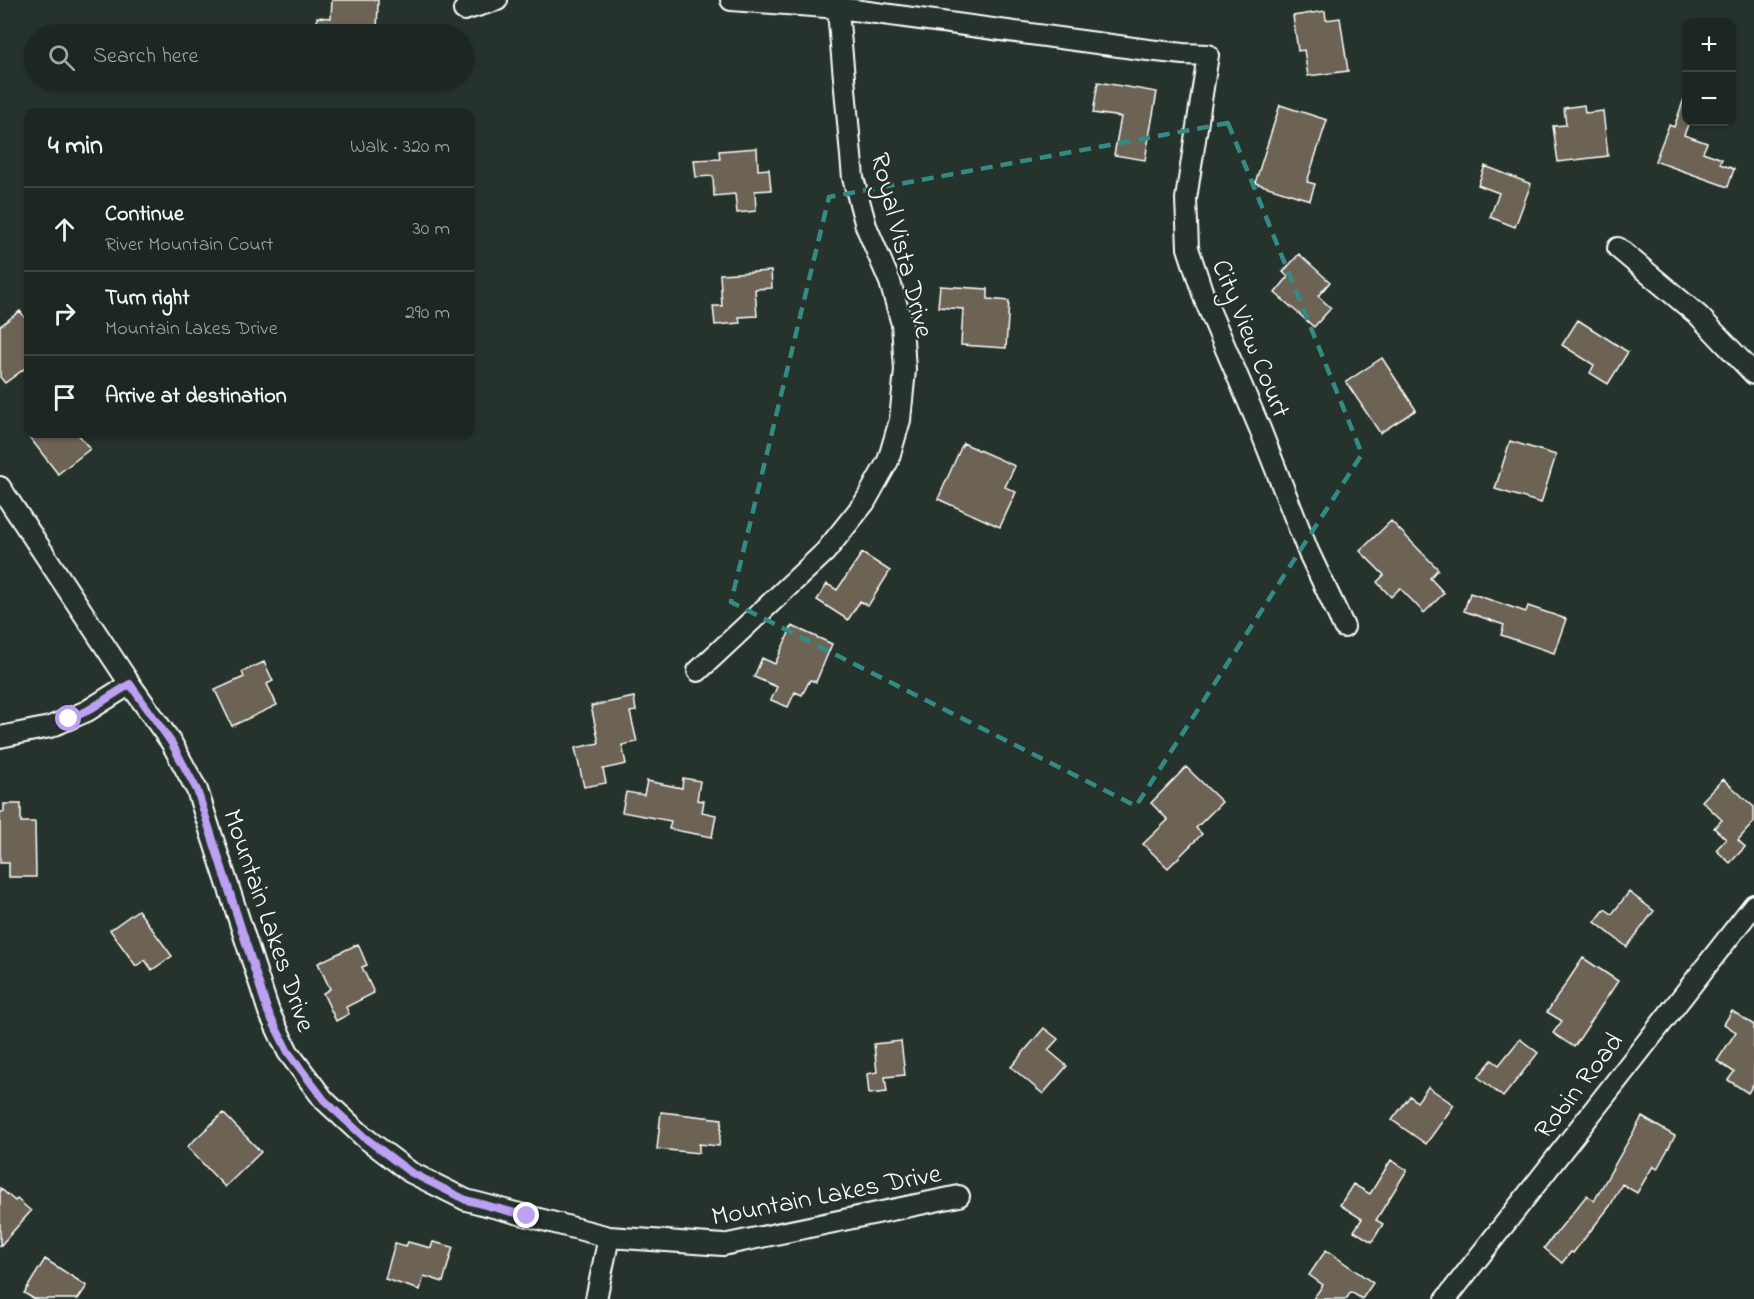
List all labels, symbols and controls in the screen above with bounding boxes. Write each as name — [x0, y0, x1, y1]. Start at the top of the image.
map controls — [1682, 18, 1736, 126]
button: + — [1682, 18, 1736, 72]
search box — [24, 24, 474, 90]
icon: search — [45, 41, 78, 74]
text: Search here — [93, 41, 198, 73]
button: − — [1682, 72, 1736, 126]
text: 4 min — [48, 128, 103, 166]
text: Walk · 320 m — [350, 133, 450, 162]
street label: Royal Vista Drive — [859, 149, 943, 343]
text: Continue — [105, 199, 184, 231]
icon: ahead — [48, 213, 81, 246]
text: 30 m — [413, 215, 450, 244]
text: River Mountain Court — [105, 231, 274, 260]
street label: City View Court — [1200, 254, 1299, 424]
text: Turn right — [105, 283, 190, 315]
icon: right — [48, 297, 81, 330]
text: 290 m — [405, 299, 450, 328]
text: Mountain Lakes Drive — [105, 315, 278, 344]
icon: arrive — [48, 381, 81, 414]
text: Arrive at destination — [105, 381, 287, 413]
route start — [55, 705, 81, 731]
street label: Mountain Lakes Drive — [211, 804, 324, 1038]
street label: Robin Road — [1526, 1025, 1634, 1148]
street label: Mountain Lakes Drive — [708, 1155, 945, 1238]
route end — [513, 1202, 539, 1228]

